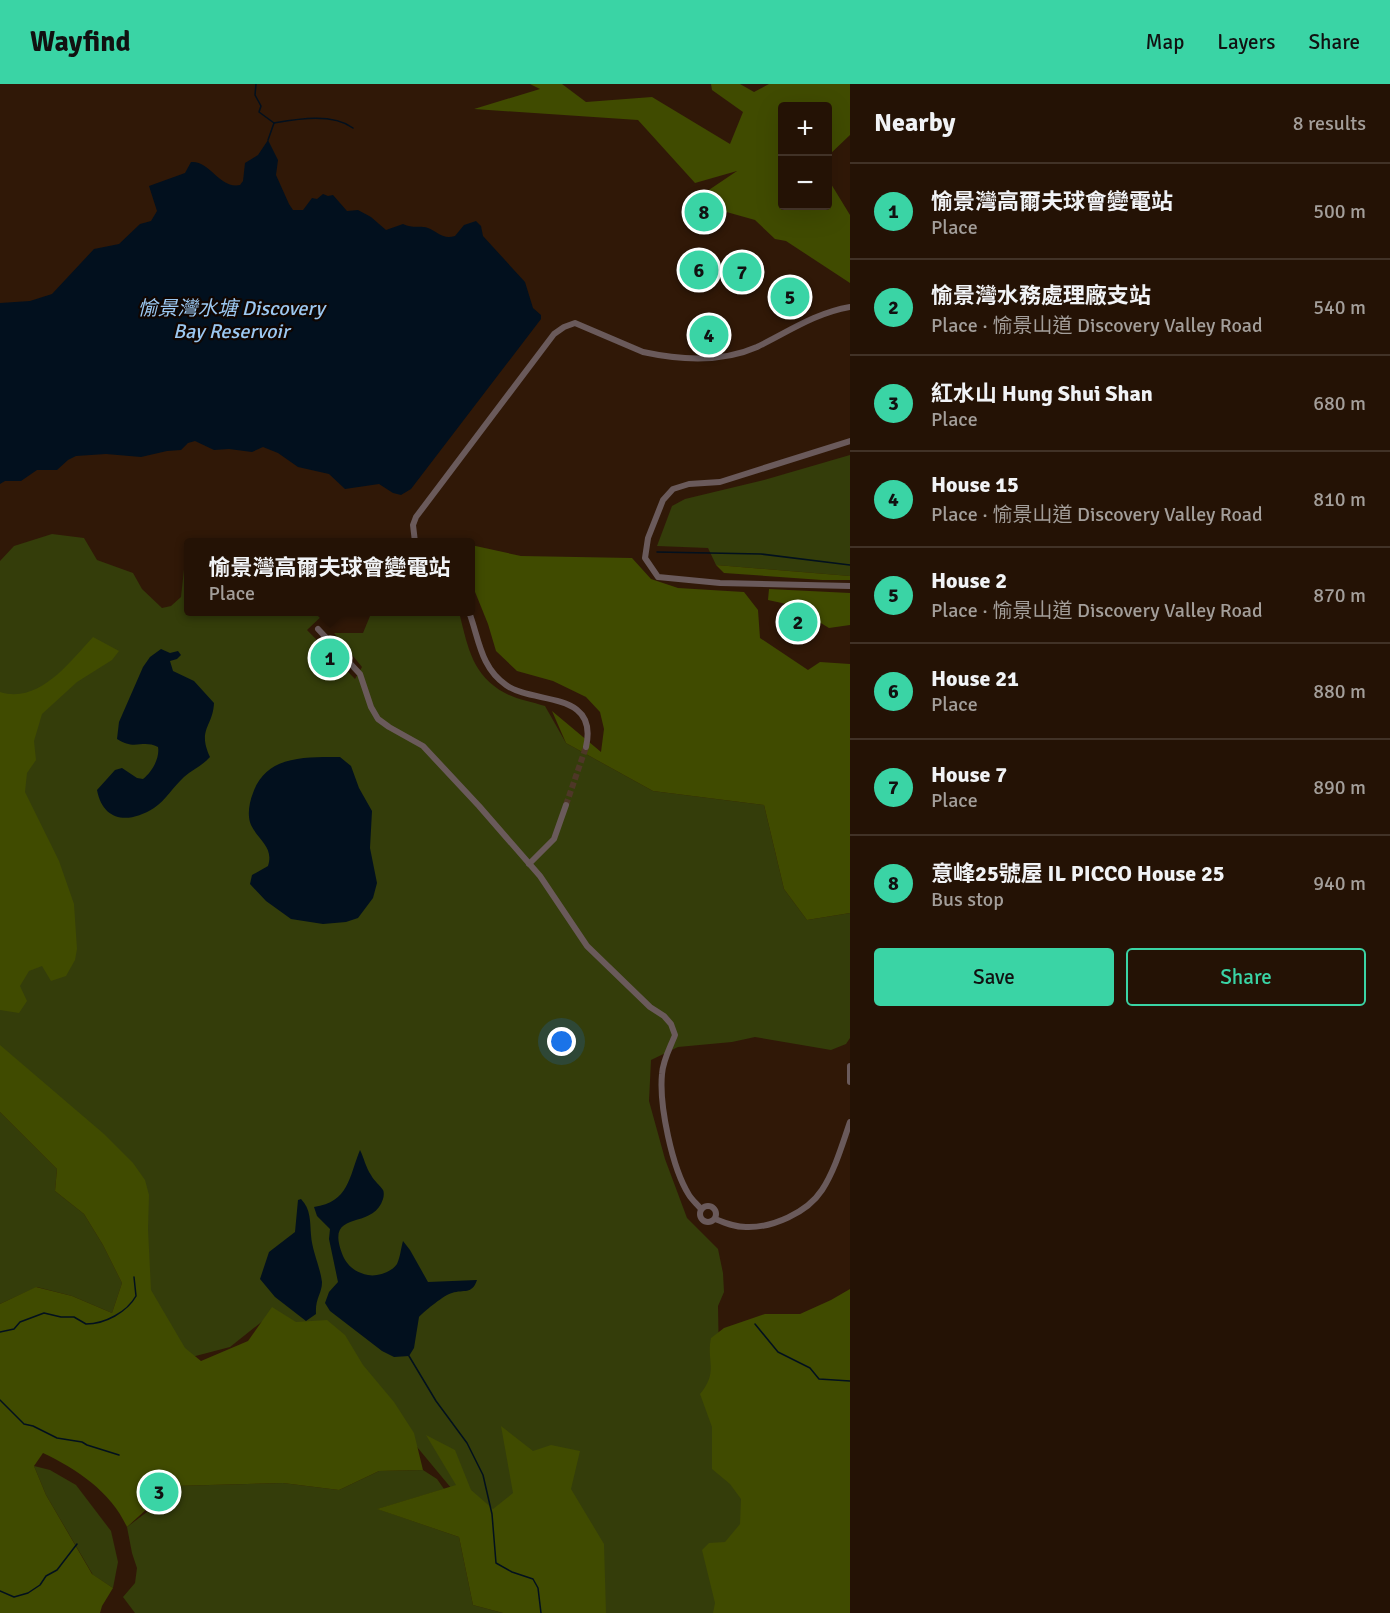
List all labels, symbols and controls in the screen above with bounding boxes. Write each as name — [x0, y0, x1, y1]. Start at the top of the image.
text: Wayfind — [30, 25, 131, 59]
text: Map — [1146, 29, 1184, 55]
text: Layers — [1217, 29, 1275, 55]
text: Share — [1308, 29, 1360, 55]
map controls — [778, 102, 832, 210]
button: + — [778, 102, 832, 156]
text: Nearby — [874, 107, 955, 139]
text: 8 results — [1293, 111, 1366, 136]
button: − — [778, 156, 832, 210]
text: 愉景灣高爾夫球會變電站 — [931, 188, 1173, 215]
pin: 8 — [684, 190, 724, 234]
text: 1 — [888, 199, 899, 224]
text: 500 m — [1313, 199, 1366, 224]
text: Place — [931, 215, 978, 240]
pin: 6 — [680, 248, 718, 292]
pin: 7 — [722, 250, 762, 294]
pin: 5 — [770, 274, 810, 320]
text: 愉景灣水務處理廠支站 — [931, 282, 1151, 309]
text: 2 — [888, 295, 899, 320]
text: 540 m — [1313, 295, 1366, 320]
water label: 愉景灣水塘 Discovery Bay Reservoir — [137, 296, 327, 344]
pin: 4 — [690, 312, 728, 358]
text: Place · 愉景山道 Discovery Valley Road — [931, 313, 1263, 338]
text: 紅水山 Hung Shui Shan — [931, 380, 1153, 407]
text: 3 — [888, 391, 899, 416]
text: 680 m — [1313, 391, 1366, 416]
text: Place — [931, 407, 978, 432]
text: House 15 — [931, 471, 1019, 498]
text: 4 — [888, 487, 899, 512]
text: 810 m — [1313, 487, 1366, 512]
text: Place · 愉景山道 Discovery Valley Road — [931, 502, 1263, 527]
popup — [184, 538, 475, 616]
text: 愉景灣高爾夫球會變電站 — [208, 554, 451, 581]
text: House 2 — [931, 567, 1007, 594]
text: Place — [208, 581, 255, 606]
text: 5 — [888, 583, 899, 608]
text: 870 m — [1313, 583, 1366, 608]
text: Place · 愉景山道 Discovery Valley Road — [931, 598, 1263, 623]
pin: 2 — [778, 600, 818, 644]
pin: 1 — [310, 636, 350, 680]
text: House 21 — [931, 665, 1019, 692]
text: 6 — [888, 679, 899, 704]
text: 880 m — [1313, 679, 1366, 704]
text: Place — [931, 692, 978, 717]
text: House 7 — [931, 761, 1007, 788]
text: 7 — [888, 775, 899, 800]
text: 890 m — [1313, 775, 1366, 800]
text: Place — [931, 788, 978, 813]
text: 意峰25號屋 IL PICCO House 25 — [931, 860, 1225, 887]
text: 8 — [888, 871, 899, 896]
text: 940 m — [1313, 871, 1366, 896]
text: Bus stop — [931, 887, 1004, 912]
button: Save — [874, 948, 1114, 1006]
button: Share — [1126, 948, 1366, 1006]
your location — [547, 1027, 576, 1056]
pin: 3 — [140, 1470, 178, 1514]

